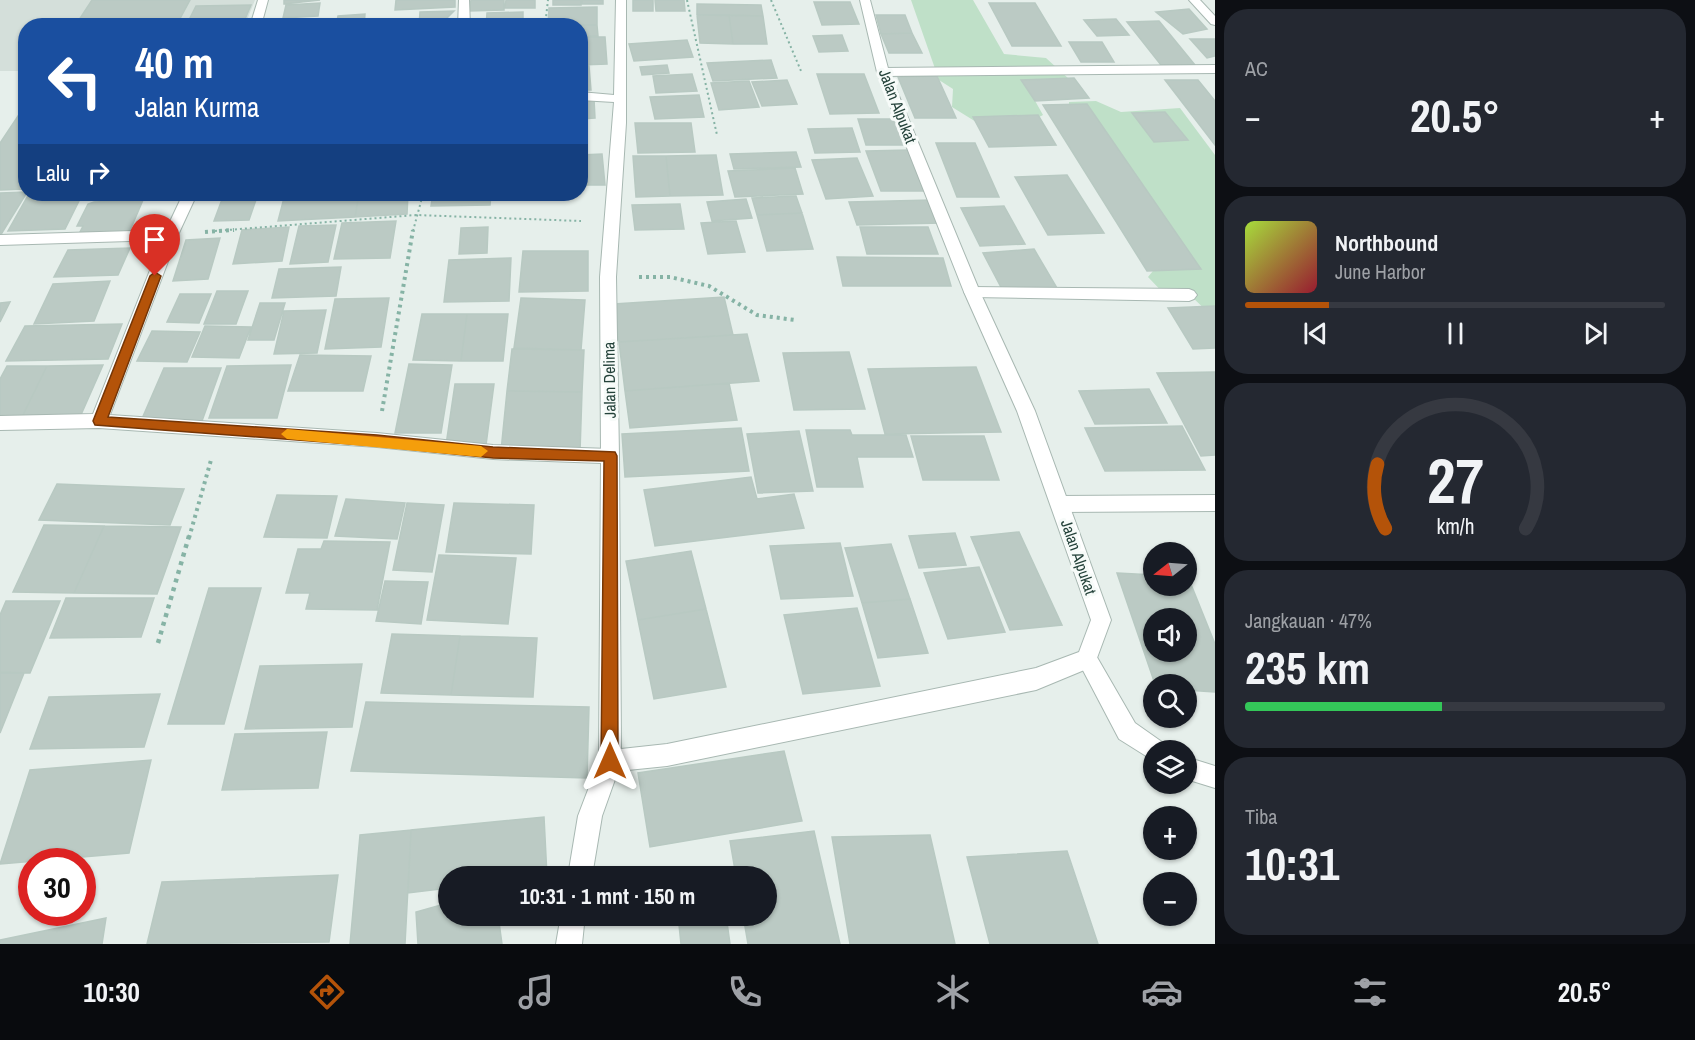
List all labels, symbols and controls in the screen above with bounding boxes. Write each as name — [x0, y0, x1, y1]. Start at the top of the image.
text: 40 m — [135, 35, 214, 91]
icon: left — [36, 42, 114, 120]
text: AC — [1245, 55, 1268, 82]
street label: Jalan Alpukat — [874, 66, 922, 147]
text: 20.5° — [1410, 85, 1500, 146]
text: Jalan Kurma — [135, 89, 259, 125]
text: − — [1245, 94, 1261, 138]
text: + — [1649, 94, 1665, 138]
icon: right — [82, 156, 115, 189]
text: Lalu — [36, 158, 70, 188]
pin — [129, 214, 180, 276]
icon: arrive — [138, 223, 171, 256]
text: Northbound — [1335, 228, 1438, 258]
text: June Harbor — [1335, 258, 1425, 285]
icon: previous — [1299, 317, 1332, 350]
icon: pause — [1439, 317, 1472, 350]
icon: next — [1579, 317, 1612, 350]
street label: Jalan Delima — [597, 341, 621, 418]
text: 27 — [1427, 438, 1483, 522]
text: km/h — [1436, 512, 1474, 541]
street label: Jalan Alpukat — [1056, 517, 1102, 598]
north arrow — [1143, 542, 1197, 596]
map controls — [1143, 542, 1197, 926]
text: Jangkauan · 47% — [1245, 607, 1372, 634]
button: sound — [1143, 608, 1197, 662]
text: 235 km — [1245, 637, 1370, 698]
button: search — [1143, 674, 1197, 728]
position arrow — [578, 729, 642, 793]
button: layers — [1143, 740, 1197, 794]
text: Tiba — [1245, 803, 1277, 830]
button: + — [1143, 806, 1197, 860]
text: 10:31 — [1245, 833, 1339, 894]
speed limit sign: 30 — [18, 848, 96, 926]
button: − — [1143, 872, 1197, 926]
text: 10:31 · 1 mnt · 150 m — [520, 881, 695, 911]
icon: directions — [306, 971, 348, 1013]
icon: music — [515, 971, 557, 1013]
icon: phone — [724, 971, 766, 1013]
icon: climate — [932, 971, 974, 1013]
icon: car — [1141, 971, 1183, 1013]
icon: filters — [1349, 971, 1391, 1013]
text: 10:30 — [83, 974, 140, 1010]
text: 20.5° — [1558, 974, 1612, 1010]

